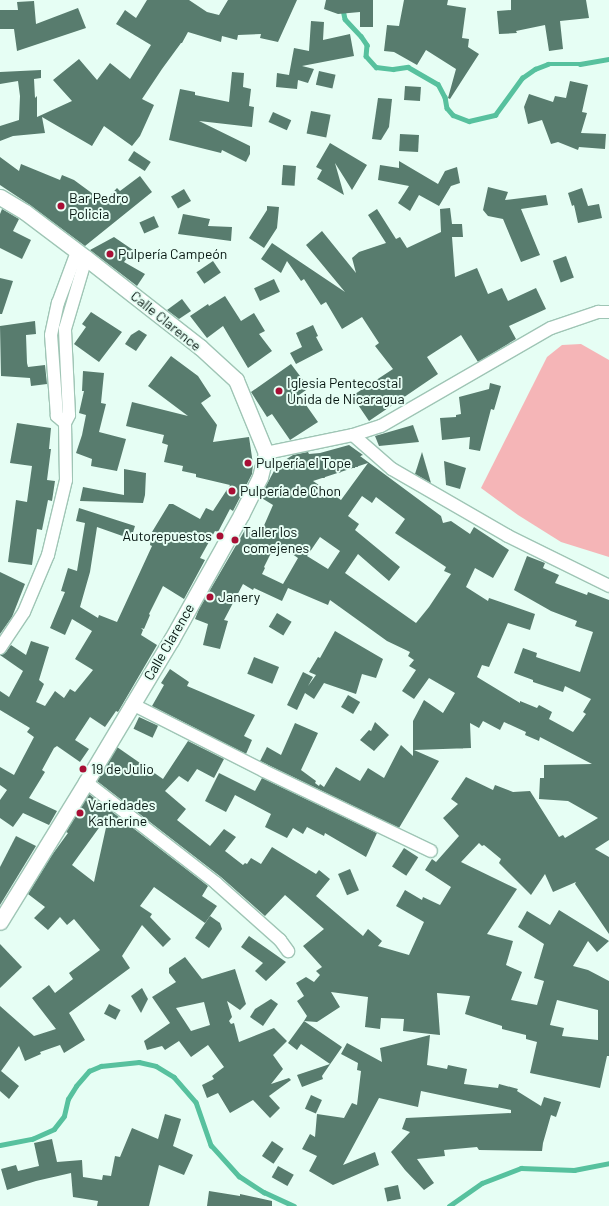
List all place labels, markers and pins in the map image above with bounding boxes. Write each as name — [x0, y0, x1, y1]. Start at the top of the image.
place label: Bar Pedro Policia — [69, 190, 129, 222]
marker: Bar Pedro Policia — [56, 201, 66, 211]
place label: Pulpería Campeón — [118, 246, 227, 262]
marker: Pulpería Campeón — [105, 249, 115, 259]
place label: Iglesia Pentecostal Unida de Nicaragua — [287, 375, 405, 408]
marker: Iglesia Pentecostal Unida de Nicaragua — [274, 386, 284, 396]
place label: Pulpería el Tope — [256, 455, 351, 471]
marker: Pulpería el Tope — [243, 458, 253, 468]
place label: Pulpería de Chon — [240, 483, 341, 499]
marker: Pulpería de Chon — [227, 486, 237, 496]
place label: Taller los comejenes — [243, 524, 309, 556]
place label: Autorepuestos — [122, 528, 212, 544]
marker: Autorepuestos — [215, 531, 225, 541]
marker: Taller los comejenes — [230, 535, 240, 545]
place label: Janery — [218, 589, 260, 605]
marker: Janery — [205, 592, 215, 602]
place label: 19 de Julio — [91, 761, 154, 777]
marker: 19 de Julio — [78, 764, 88, 774]
place label: Variedades Katherine — [88, 797, 155, 830]
marker: Variedades Katherine — [75, 808, 85, 818]

